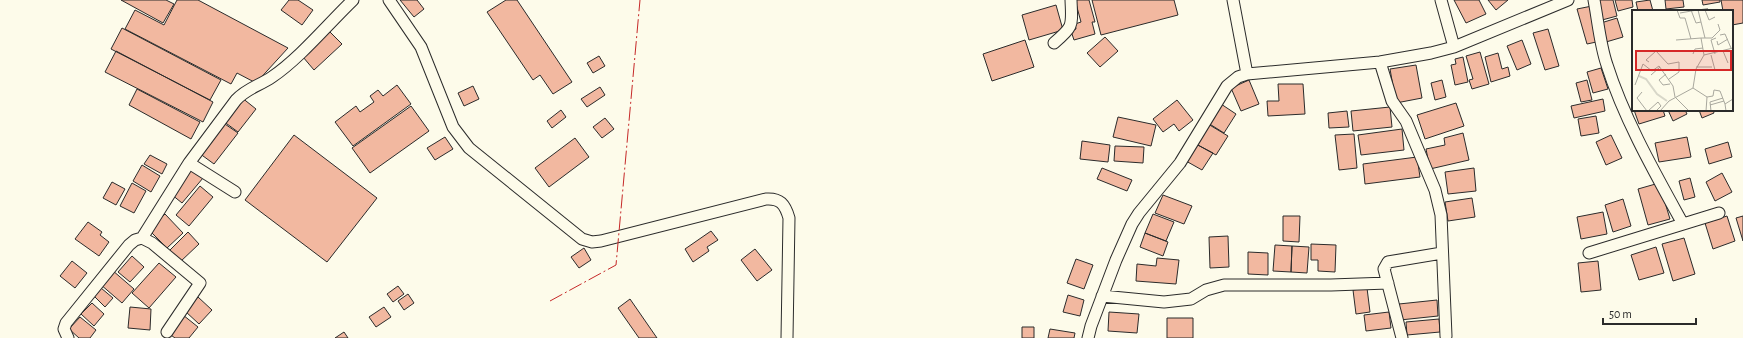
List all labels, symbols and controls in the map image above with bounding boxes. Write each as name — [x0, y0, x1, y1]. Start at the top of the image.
inset map — [1632, 10, 1733, 111]
scale bar — [1603, 300, 1696, 326]
text: 50 m — [1609, 308, 1632, 320]

